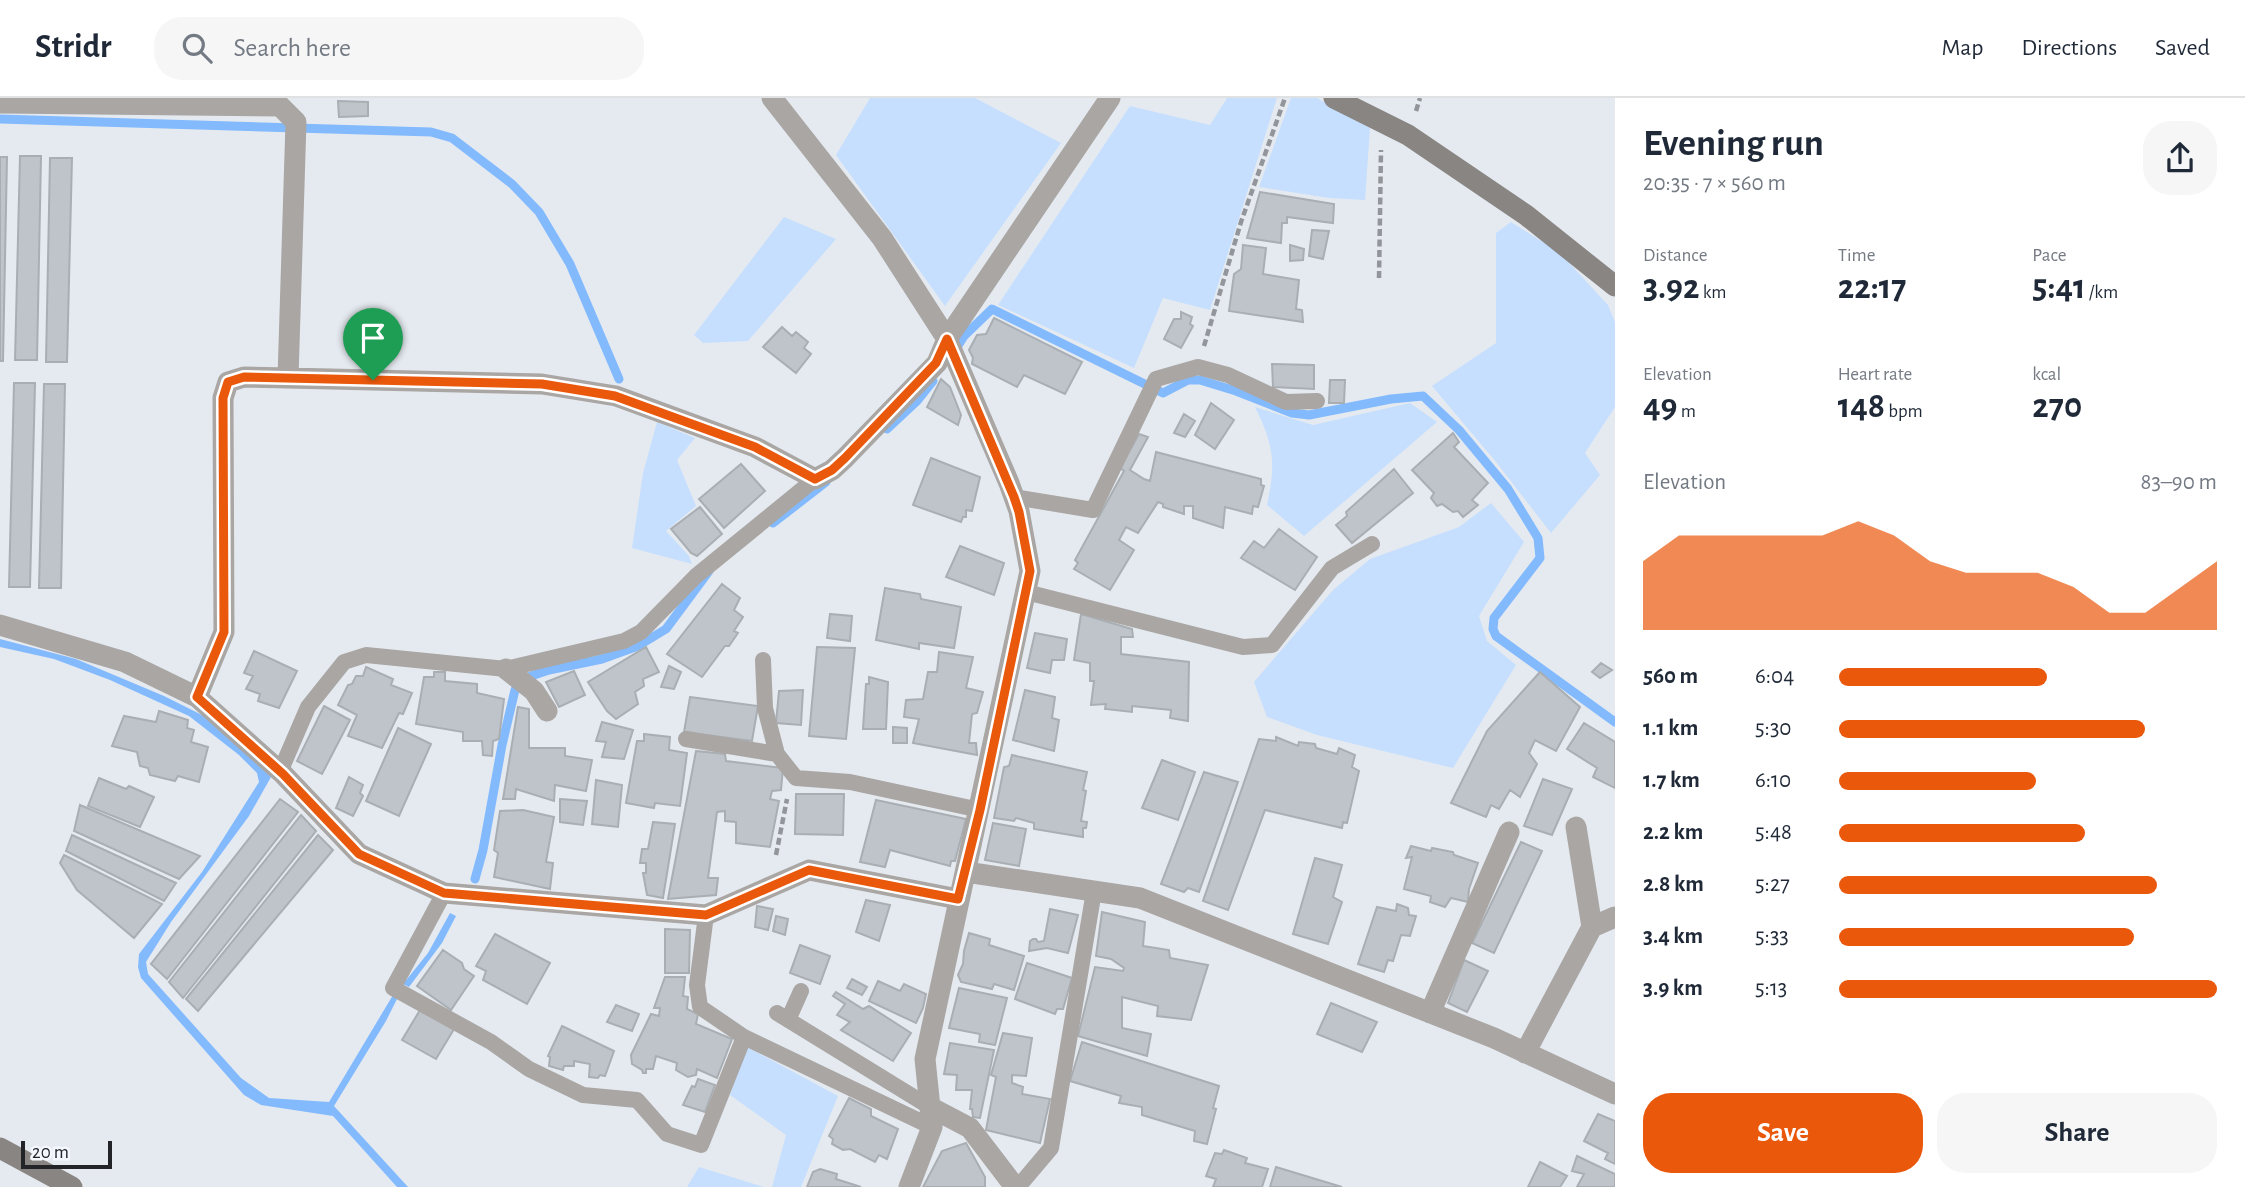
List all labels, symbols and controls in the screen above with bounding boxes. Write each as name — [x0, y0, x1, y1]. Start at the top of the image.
search box — [154, 17, 644, 80]
icon: search — [178, 29, 216, 67]
text: Stridr — [35, 31, 112, 64]
text: Search here — [234, 35, 351, 61]
text: Map — [1941, 36, 1983, 60]
text: Directions — [2021, 36, 2117, 60]
text: Saved — [2155, 36, 2210, 60]
button: share — [2143, 121, 2217, 195]
text: Evening run — [1643, 125, 1824, 163]
text: 20:35 · 7 × 560 m — [1643, 172, 1786, 195]
text: Distance — [1643, 246, 1707, 265]
text: Time — [1838, 246, 1876, 265]
text: Pace — [2032, 246, 2067, 265]
text: 3.92 — [1643, 270, 1700, 305]
text: 22:17 — [1838, 270, 1906, 305]
text: 5:41 — [2032, 270, 2086, 305]
text: km — [1700, 283, 1727, 302]
text: /km — [2086, 283, 2118, 302]
pin — [343, 308, 403, 380]
icon: arrive — [354, 319, 392, 357]
text: Elevation — [1643, 365, 1712, 384]
text: Heart rate — [1838, 365, 1912, 384]
text: kcal — [2032, 365, 2061, 384]
text: 49 — [1643, 389, 1678, 424]
text: 148 — [1838, 389, 1885, 424]
text: 270 — [2032, 389, 2082, 424]
text: m — [1678, 402, 1696, 421]
text: bpm — [1885, 402, 1923, 421]
text: Elevation — [1643, 471, 1726, 494]
text: 83–90 m — [2141, 471, 2217, 494]
text: 560 m — [1643, 665, 1698, 688]
text: 6:04 — [1755, 665, 1794, 688]
text: 1.1 km — [1643, 717, 1698, 740]
text: 5:30 — [1755, 717, 1792, 740]
text: 1.7 km — [1643, 769, 1700, 792]
text: 6:10 — [1755, 769, 1791, 792]
text: 2.2 km — [1643, 821, 1703, 844]
text: 5:48 — [1755, 821, 1792, 844]
text: 2.8 km — [1643, 873, 1704, 896]
text: 5:27 — [1755, 873, 1790, 896]
text: 3.4 km — [1643, 925, 1703, 948]
text: 5:33 — [1755, 925, 1789, 948]
text: 3.9 km — [1643, 977, 1703, 1000]
text: 5:13 — [1755, 977, 1787, 1000]
button: Save — [1643, 1093, 1923, 1173]
button: Share — [1937, 1093, 2217, 1173]
scale bar — [21, 1138, 112, 1170]
text: 20 m — [32, 1143, 69, 1162]

